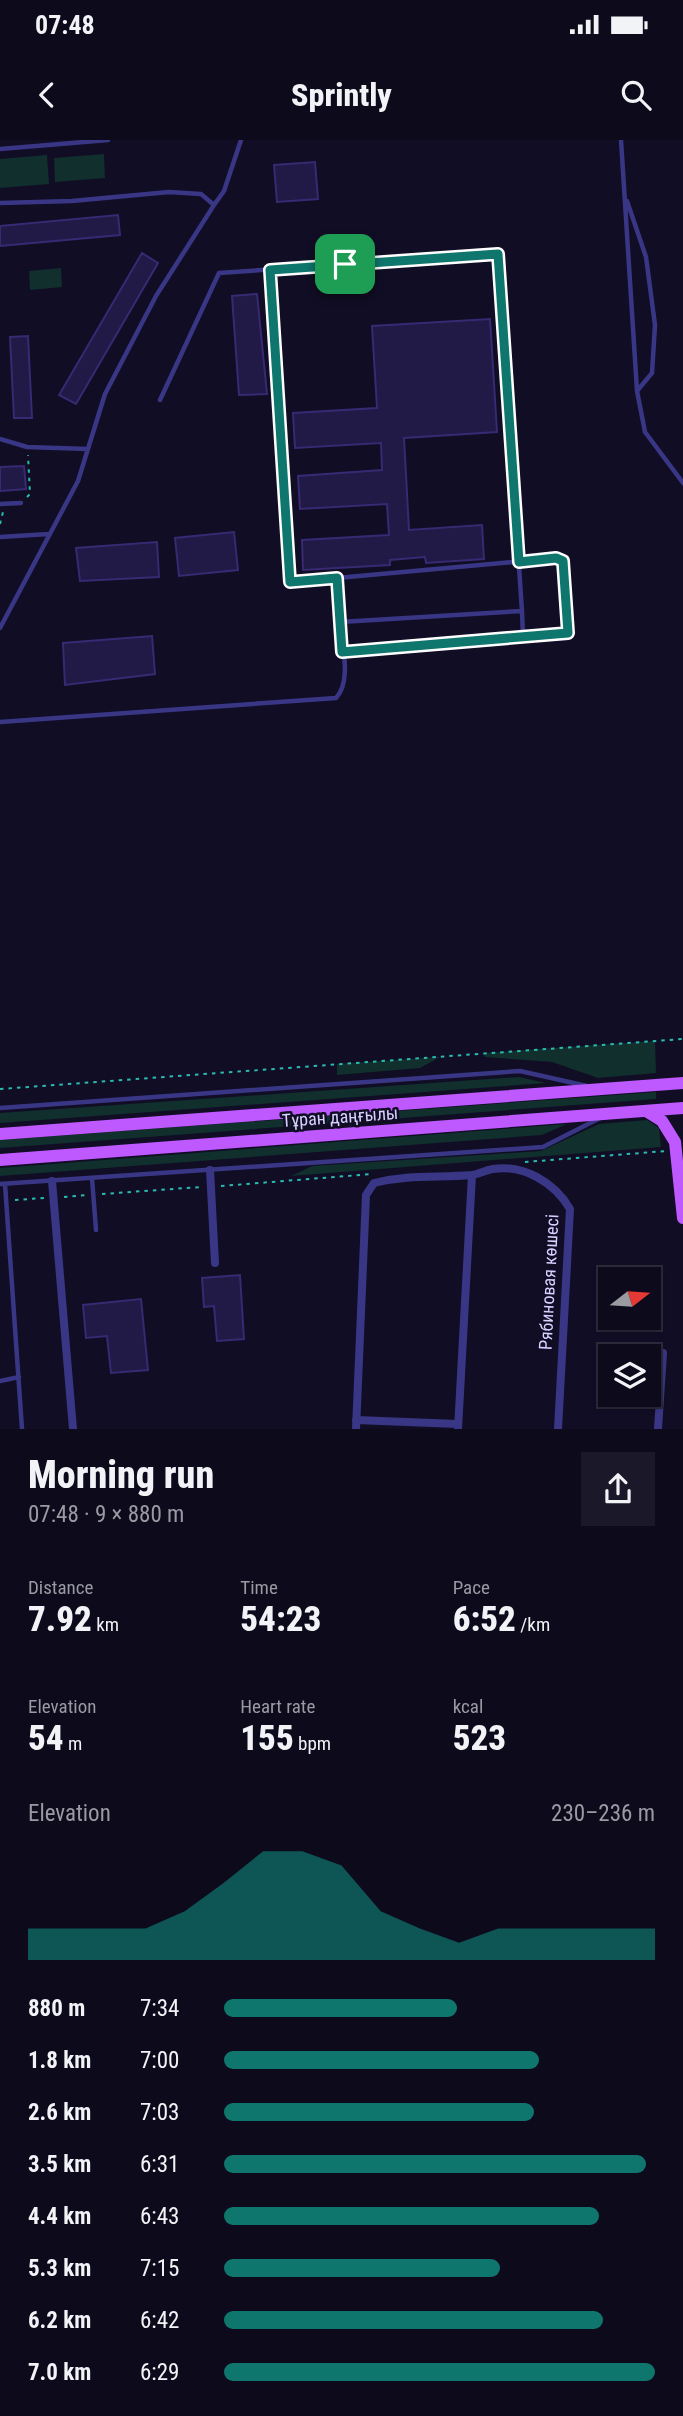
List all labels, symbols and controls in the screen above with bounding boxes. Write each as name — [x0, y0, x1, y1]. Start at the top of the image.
text: 07:48 — [35, 10, 95, 40]
icon: back — [28, 76, 66, 114]
text: Sprintly — [291, 76, 392, 114]
icon: search — [617, 76, 655, 114]
pin — [315, 234, 375, 294]
icon: arrive — [326, 245, 364, 283]
street label: Тұран даңғылы — [281, 1102, 399, 1131]
street label: Рябиновая көшесі — [534, 1213, 563, 1350]
north arrow — [598, 1267, 662, 1330]
map controls — [598, 1267, 661, 1407]
button: layers — [598, 1344, 661, 1407]
button: share — [581, 1452, 655, 1526]
text: Morning run — [28, 1453, 214, 1497]
text: 07:48 · 9 × 880 m — [28, 1501, 184, 1528]
text: Distance — [28, 1576, 93, 1599]
text: Time — [240, 1576, 278, 1599]
text: Pace — [453, 1576, 490, 1599]
text: 7.92 — [28, 1599, 92, 1640]
text: 54:23 — [240, 1599, 321, 1640]
text: 6:52 — [453, 1599, 516, 1640]
text: km — [92, 1613, 119, 1636]
text: /km — [516, 1613, 550, 1636]
text: Elevation — [28, 1695, 96, 1718]
text: Heart rate — [240, 1695, 315, 1718]
text: kcal — [453, 1695, 483, 1718]
text: 54 — [28, 1718, 64, 1759]
text: 155 — [240, 1718, 294, 1759]
text: 523 — [453, 1718, 506, 1759]
text: m — [64, 1732, 82, 1755]
text: bpm — [294, 1732, 331, 1755]
text: Elevation — [28, 1800, 111, 1827]
text: 230–236 m — [551, 1800, 655, 1827]
text: 880 m — [28, 1995, 85, 2022]
text: 7:34 — [140, 1995, 179, 2022]
text: 1.8 km — [28, 2047, 91, 2074]
text: 7:00 — [140, 2047, 179, 2074]
text: 2.6 km — [28, 2099, 91, 2126]
text: 7:03 — [140, 2099, 179, 2126]
text: 3.5 km — [28, 2151, 91, 2178]
text: 6:31 — [140, 2151, 179, 2178]
text: 4.4 km — [28, 2203, 91, 2230]
text: 6:43 — [140, 2203, 179, 2230]
text: 5.3 km — [28, 2255, 91, 2282]
text: 7:15 — [140, 2255, 179, 2282]
text: 6.2 km — [28, 2307, 91, 2334]
text: 6:42 — [140, 2307, 179, 2334]
text: 7.0 km — [28, 2359, 91, 2386]
text: 6:29 — [140, 2359, 179, 2386]

